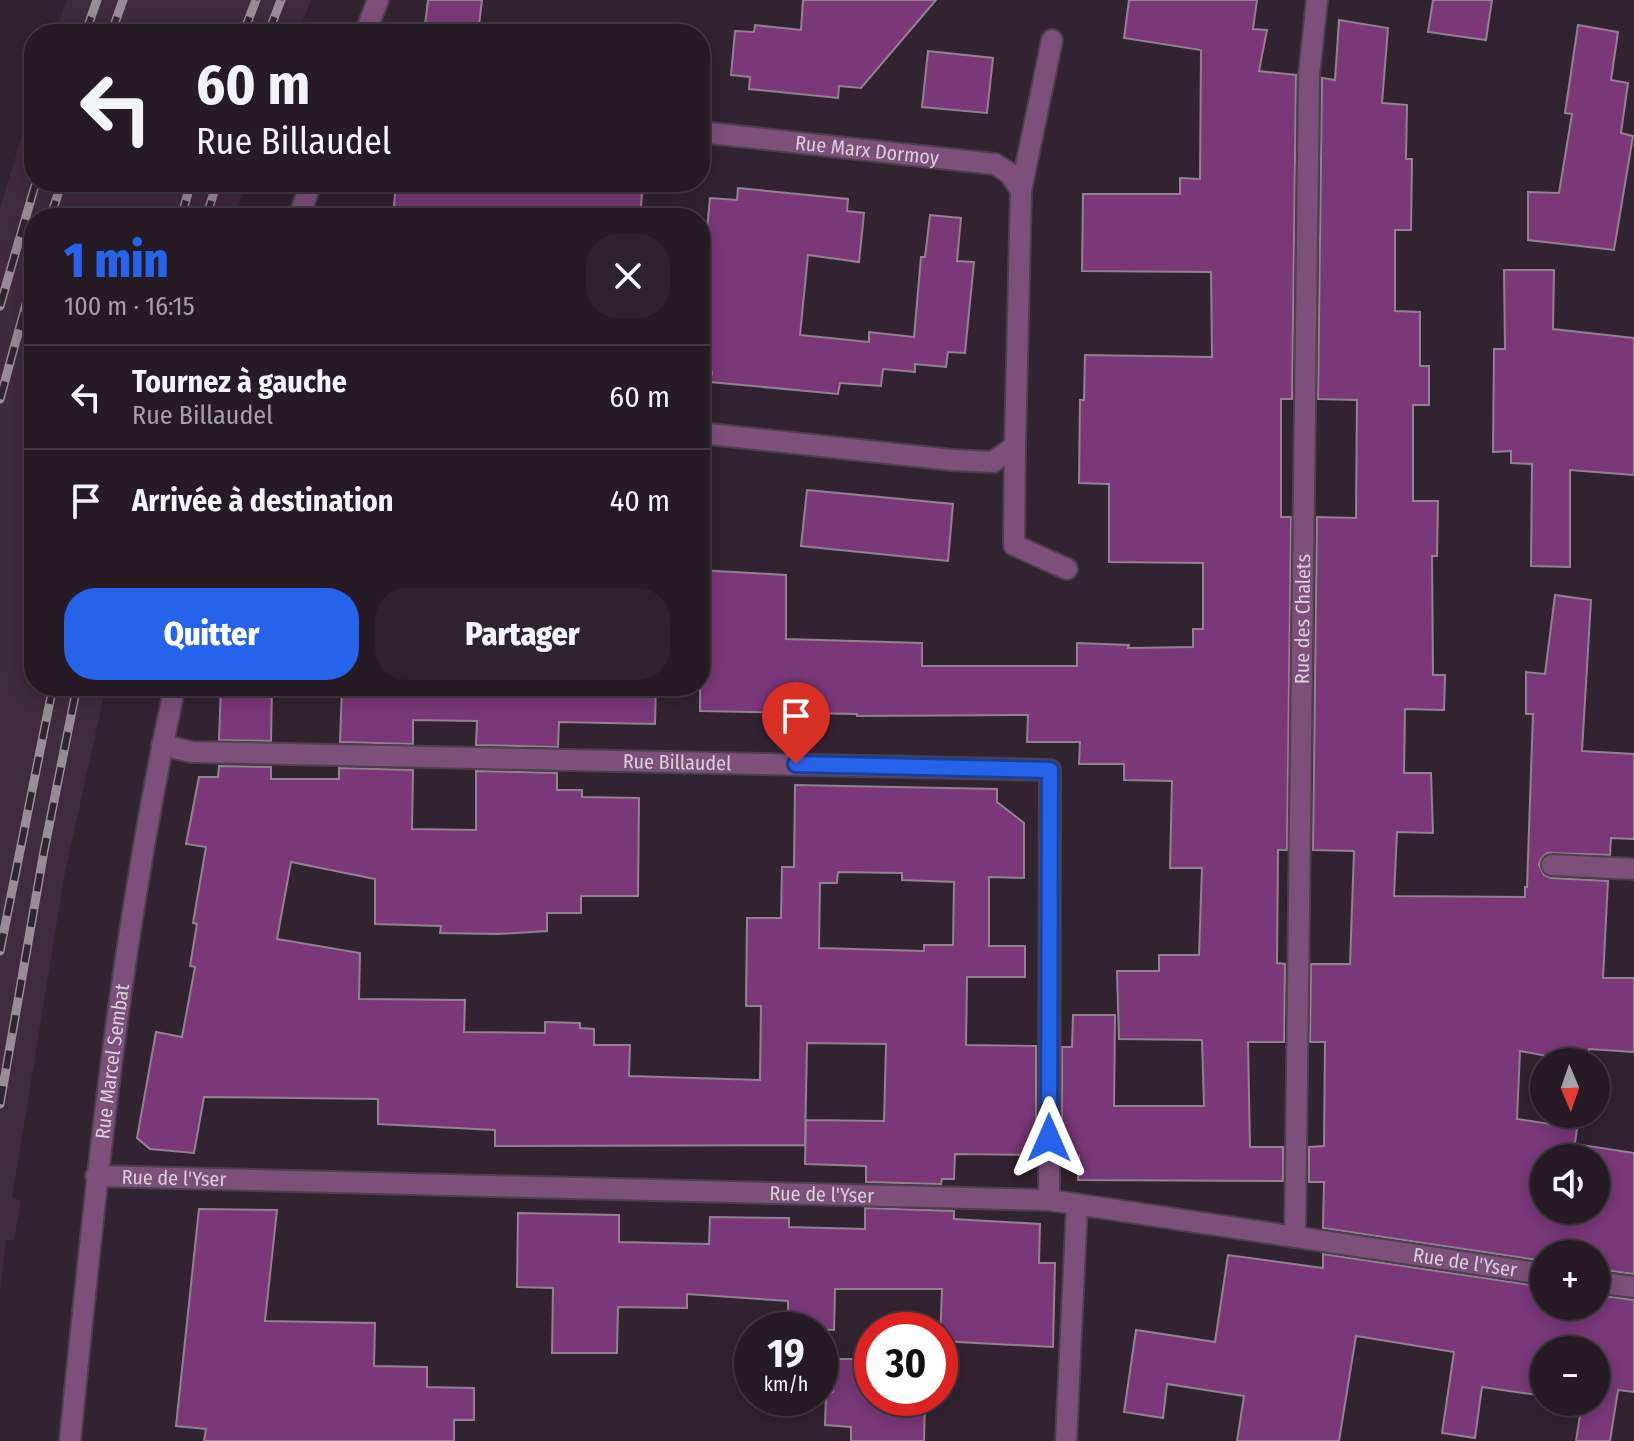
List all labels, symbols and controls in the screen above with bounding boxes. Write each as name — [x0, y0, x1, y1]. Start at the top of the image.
text: 60 m — [196, 52, 310, 119]
icon: left — [64, 56, 168, 160]
text: Rue Billaudel — [196, 120, 391, 164]
street label: Rue Marx Dormoy — [794, 130, 940, 170]
text: 1 min — [64, 232, 168, 290]
button: close — [586, 234, 670, 318]
text: 100 m · 16:15 — [64, 291, 195, 322]
text: Tournez à gauche — [132, 364, 347, 400]
icon: left — [64, 375, 108, 419]
text: 60 m — [609, 379, 670, 415]
text: Rue Billaudel — [132, 400, 273, 431]
icon: arrive — [64, 479, 108, 523]
text: Arrivée à destination — [132, 483, 393, 519]
text: 40 m — [610, 483, 670, 519]
street label: Rue des Chalets — [1290, 554, 1315, 684]
button: Quitter — [64, 588, 359, 680]
button: Partager — [375, 588, 670, 680]
pin — [762, 682, 830, 764]
icon: arrive — [774, 694, 818, 738]
street label: Rue Billaudel — [623, 749, 732, 775]
street label: Rue Marcel Sembat — [90, 982, 134, 1140]
north arrow — [1530, 1048, 1610, 1128]
map controls — [1530, 1048, 1610, 1416]
position arrow — [1007, 1096, 1091, 1180]
button: sound — [1530, 1144, 1610, 1224]
street label: Rue de l'Yser — [121, 1165, 227, 1191]
street label: Rue de l'Yser — [769, 1181, 874, 1208]
button: + — [1530, 1240, 1610, 1320]
street label: Rue de l'Yser — [1411, 1243, 1519, 1282]
speed limit sign: 30 — [854, 1312, 958, 1416]
text: 19 — [767, 1330, 805, 1378]
button: − — [1530, 1336, 1610, 1416]
text: km/h — [764, 1372, 808, 1396]

